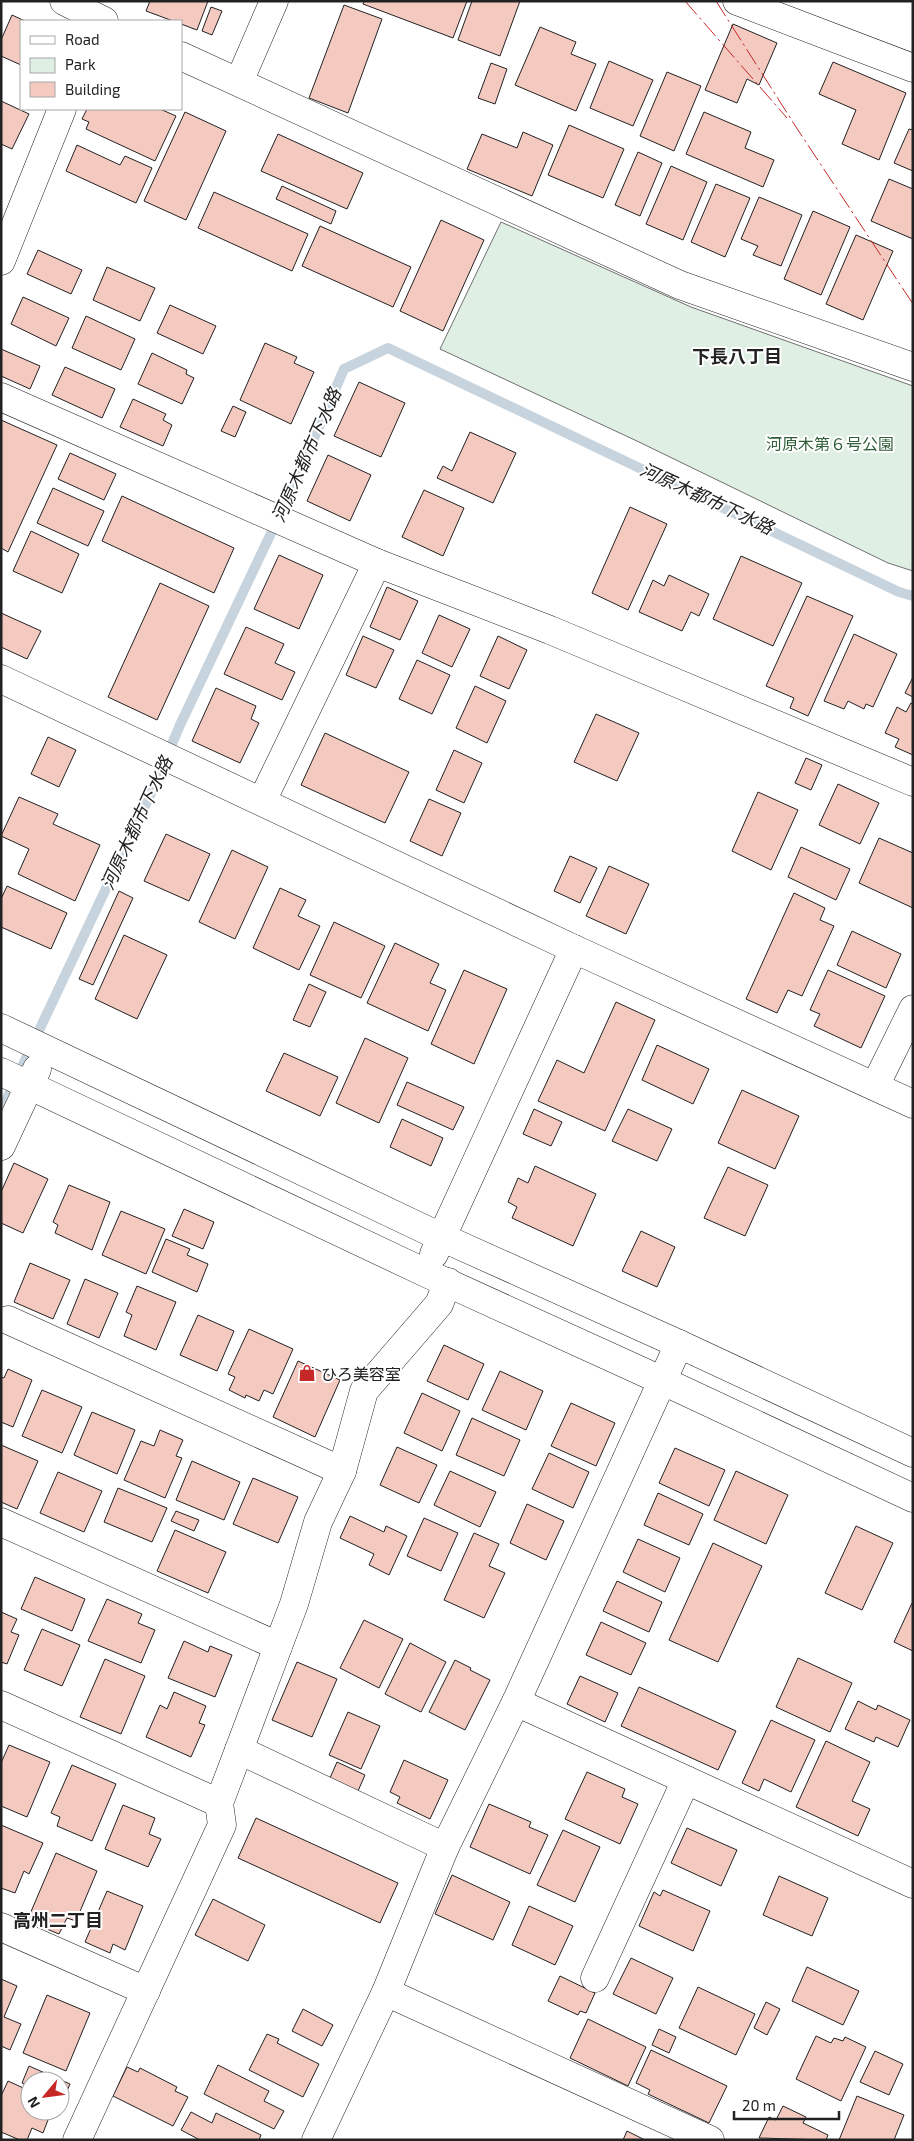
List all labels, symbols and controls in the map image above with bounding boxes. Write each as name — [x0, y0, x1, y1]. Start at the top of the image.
legend — [20, 20, 182, 110]
text: Road — [65, 30, 100, 48]
text: Park — [65, 55, 96, 73]
text: Building — [65, 80, 121, 98]
district label: 下長八丁目 — [692, 345, 782, 367]
water label: 河原木都市下水路 — [267, 383, 346, 525]
park label: 河原木第６号公園 — [766, 434, 894, 453]
water label: 河原木都市下水路 — [637, 458, 779, 539]
water label: 河原木都市下水路 — [96, 751, 177, 893]
shop icon: ひろ美容室 — [297, 1363, 317, 1383]
place label: ひろ美容室 — [321, 1364, 401, 1383]
district label: 高州二丁目 — [13, 1909, 103, 1931]
north arrow — [20, 2071, 70, 2121]
scale bar — [734, 2088, 839, 2120]
text: N — [23, 2094, 43, 2111]
text: 20 m — [742, 2096, 776, 2114]

